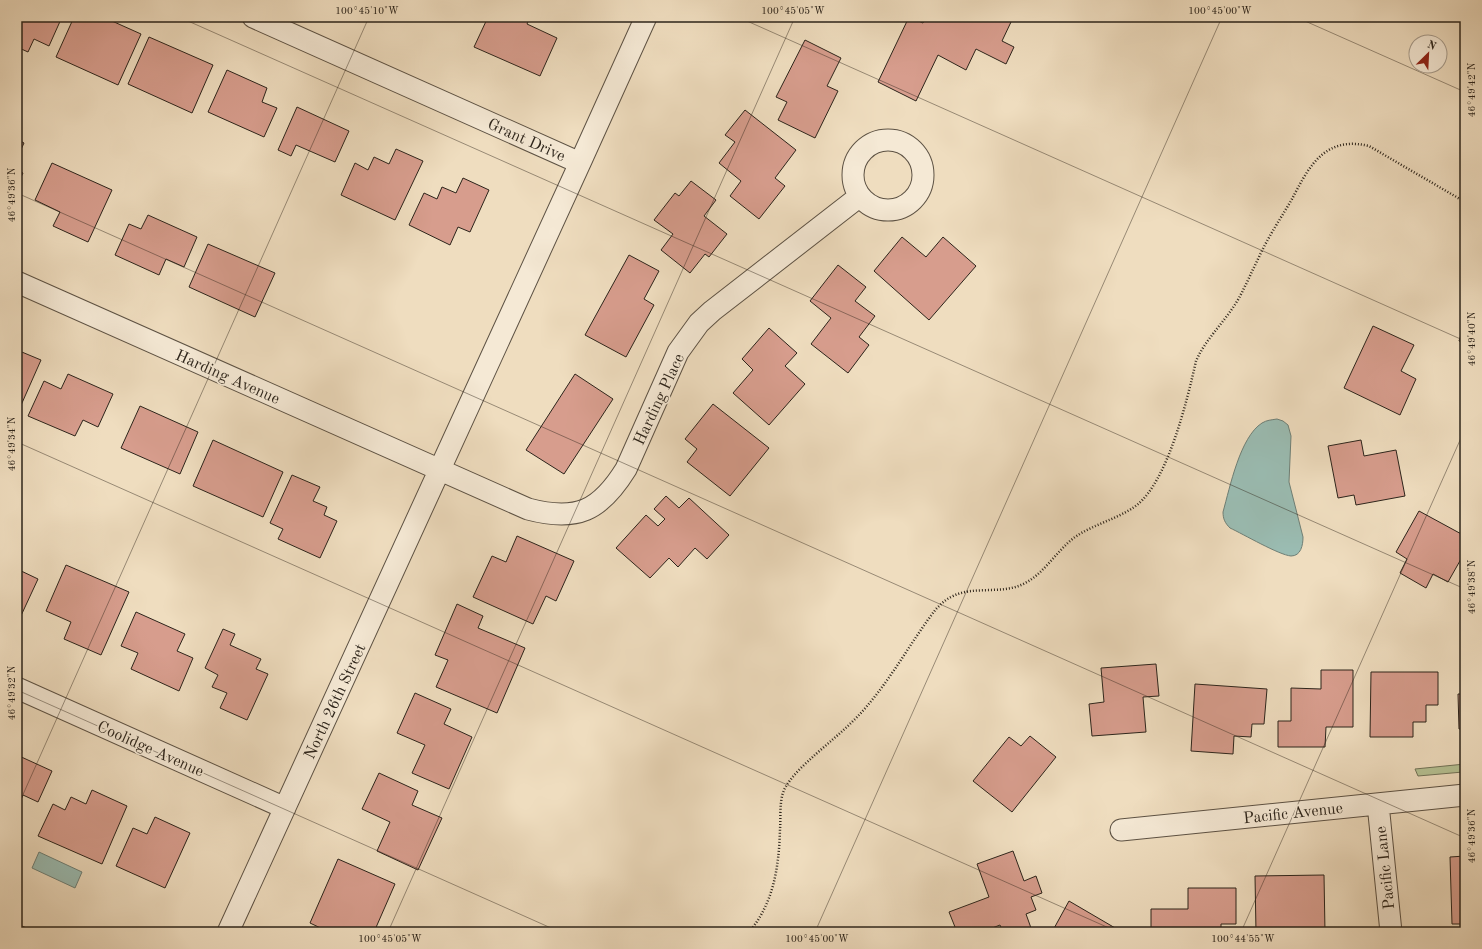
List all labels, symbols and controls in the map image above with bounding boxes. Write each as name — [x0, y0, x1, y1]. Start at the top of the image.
text: 100°45'10"W — [335, 6, 399, 16]
text: 100°45'05"W — [761, 6, 825, 16]
text: 100°45'00"W — [1188, 6, 1252, 16]
north arrow — [1408, 34, 1448, 74]
text: N — [1425, 40, 1438, 53]
text: 46°49'42"N — [1467, 62, 1477, 117]
street label: Grant Drive — [485, 117, 567, 165]
text: 46°49'36"N — [7, 167, 17, 222]
text: 46°49'40"N — [1467, 311, 1477, 366]
street label: Harding Avenue — [173, 348, 282, 408]
street label: Harding Place — [632, 352, 688, 448]
text: 46°49'34"N — [7, 416, 17, 471]
text: 46°49'38"N — [1467, 559, 1477, 614]
street label: North 26th Street — [302, 641, 370, 762]
text: 46°49'32"N — [7, 665, 17, 720]
street label: Coolidge Avenue — [94, 719, 206, 781]
street label: Pacific Avenue — [1243, 801, 1344, 827]
text: 46°49'36"N — [1467, 808, 1477, 863]
street label: Pacific Lane — [1374, 825, 1398, 910]
text: 100°45'05"W — [358, 934, 422, 944]
text: 100°45'00"W — [785, 934, 849, 944]
text: 100°44'55"W — [1211, 934, 1275, 944]

